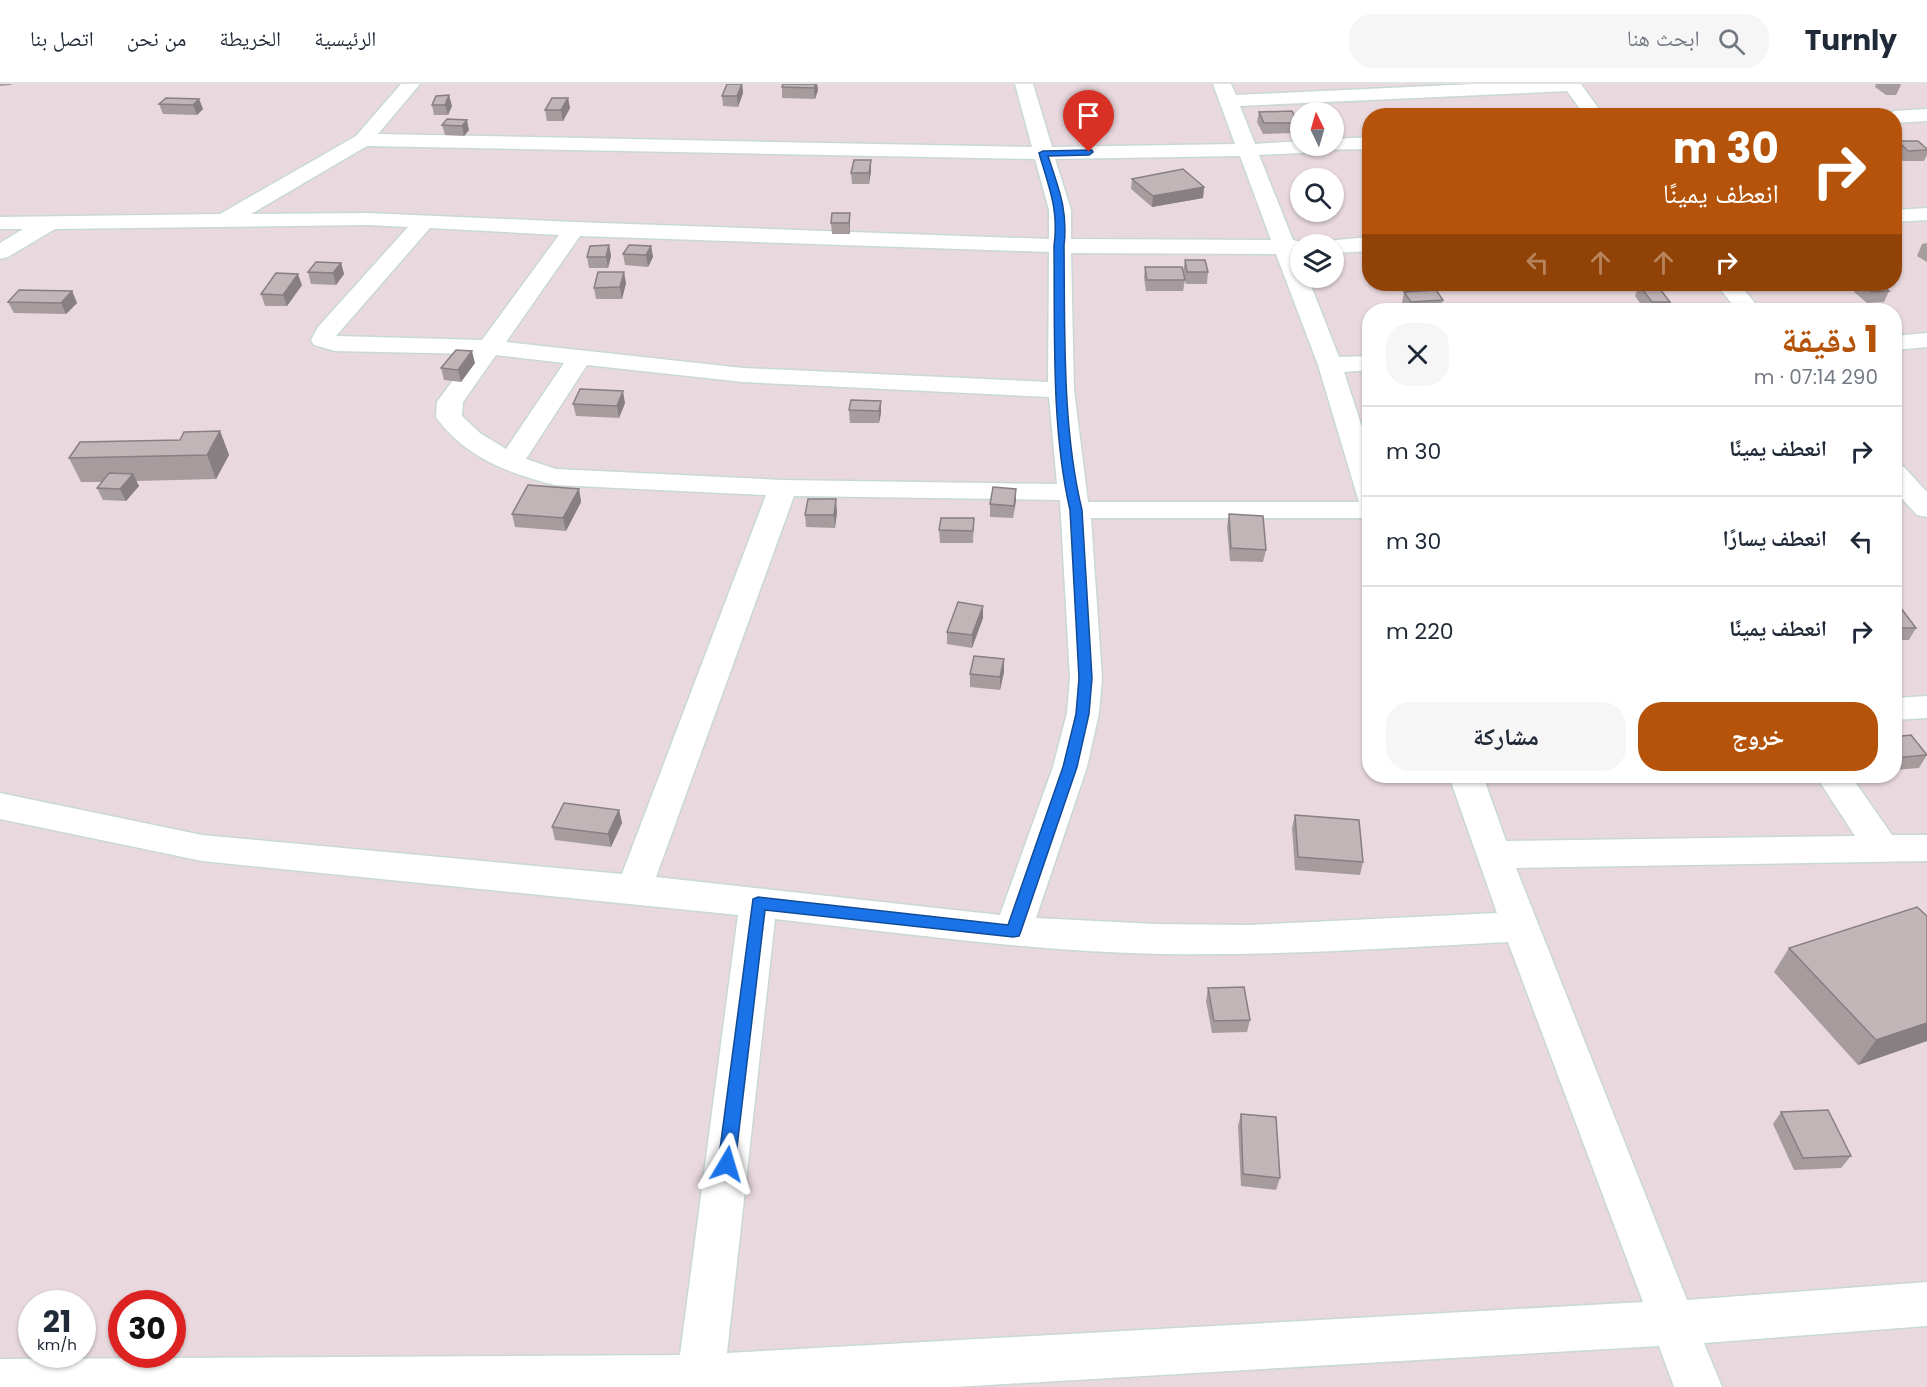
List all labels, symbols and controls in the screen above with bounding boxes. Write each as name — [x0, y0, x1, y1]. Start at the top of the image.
search box — [1349, 14, 1769, 68]
text: Turnly — [1805, 21, 1897, 60]
text: ابحث هنا — [1627, 23, 1700, 54]
text: اتصل بنا — [30, 24, 94, 53]
text: من نحن — [127, 24, 186, 53]
text: الخريطة — [219, 24, 281, 53]
text: الرئيسية — [314, 24, 376, 53]
icon: search — [1715, 25, 1748, 58]
pin — [1063, 90, 1114, 152]
icon: arrive — [1072, 99, 1105, 132]
north arrow — [1290, 102, 1344, 156]
map controls — [1290, 102, 1344, 288]
text: 30 m — [1673, 119, 1779, 178]
icon: right — [1800, 132, 1878, 210]
button: search — [1290, 168, 1344, 222]
text: انعطف يمينًا — [1663, 175, 1779, 212]
button: layers — [1290, 234, 1344, 288]
icon: left — [1521, 246, 1554, 279]
icon: ahead — [1584, 246, 1617, 279]
icon: ahead — [1647, 246, 1680, 279]
icon: right — [1710, 246, 1743, 279]
text: 1 دقيقة — [1781, 314, 1878, 365]
button: close — [1386, 323, 1449, 386]
text: 290 m · 07:14 — [1754, 363, 1878, 391]
text: انعطف يمينًا — [1729, 433, 1827, 464]
icon: right — [1845, 435, 1878, 468]
text: 30 m — [1386, 436, 1441, 467]
text: انعطف يسارًا — [1723, 523, 1827, 554]
icon: left — [1845, 525, 1878, 558]
text: 30 m — [1386, 526, 1441, 557]
text: انعطف يمينًا — [1729, 613, 1827, 644]
icon: right — [1845, 615, 1878, 648]
text: 220 m — [1386, 616, 1454, 647]
button: مشاركة — [1386, 702, 1626, 771]
button: خروج — [1638, 702, 1878, 771]
position arrow — [695, 1132, 759, 1196]
speed limit sign: 30 — [108, 1290, 186, 1368]
text: 21 — [43, 1300, 71, 1343]
text: km/h — [37, 1334, 77, 1355]

